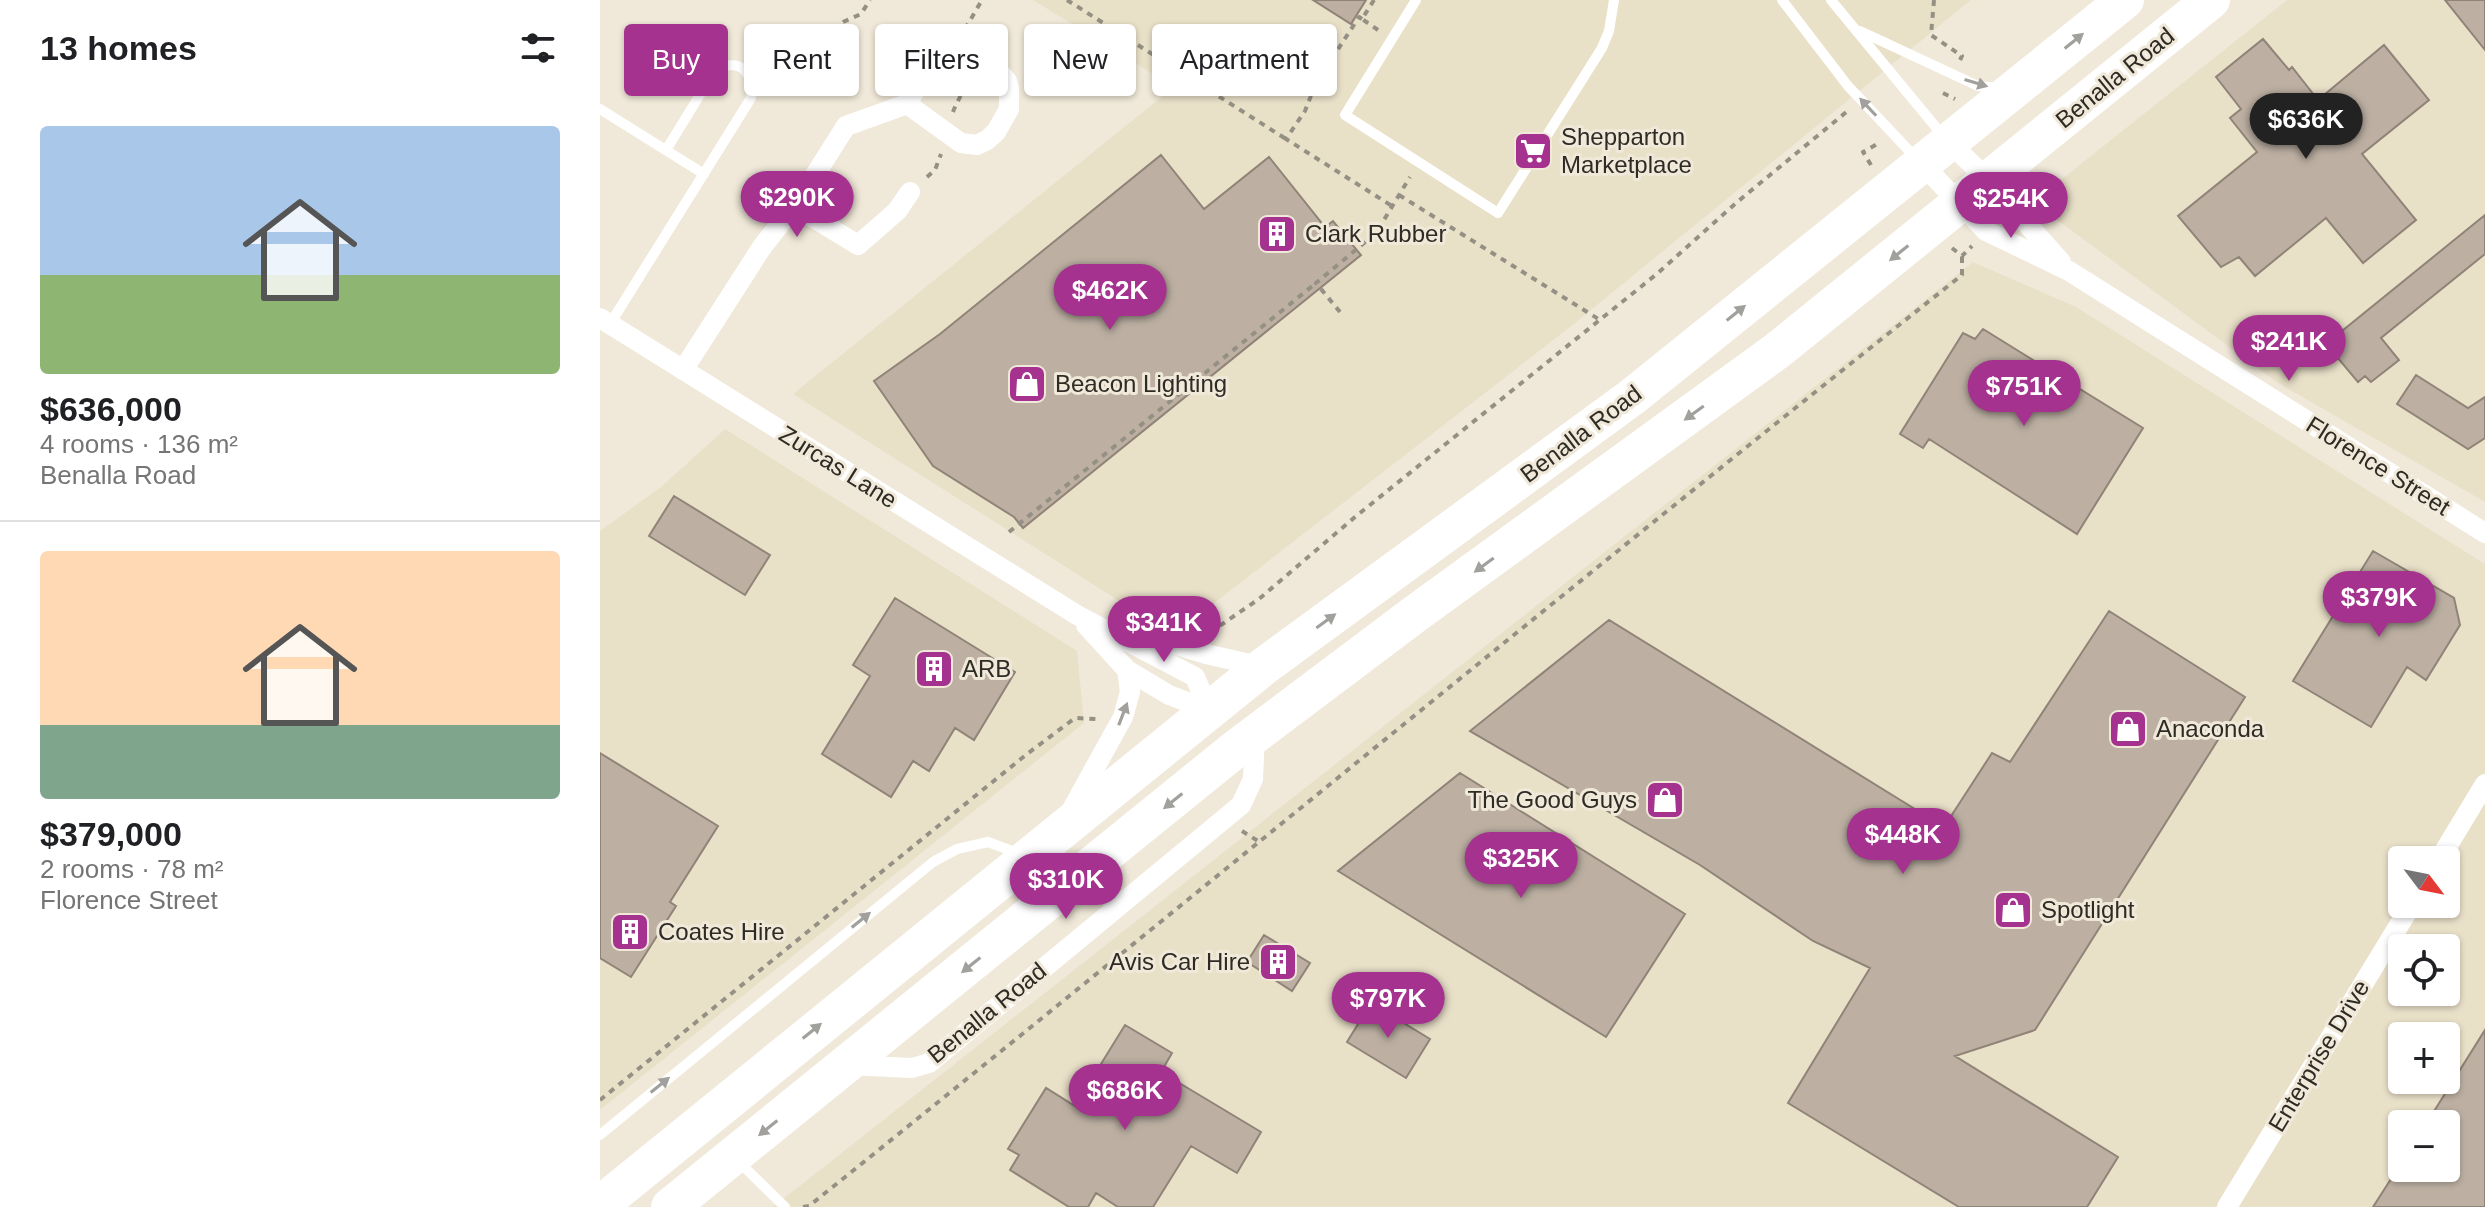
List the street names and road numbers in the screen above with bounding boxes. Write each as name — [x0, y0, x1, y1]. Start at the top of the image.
street label: Benalla Road — [2050, 22, 2179, 133]
street label: Benalla Road — [1515, 379, 1646, 488]
street label: Florence Street — [2302, 411, 2455, 521]
street label: Zurcas Lane — [775, 420, 902, 513]
street label: Benalla Road — [922, 957, 1051, 1068]
street label: Enterprise Drive — [2263, 975, 2374, 1136]

